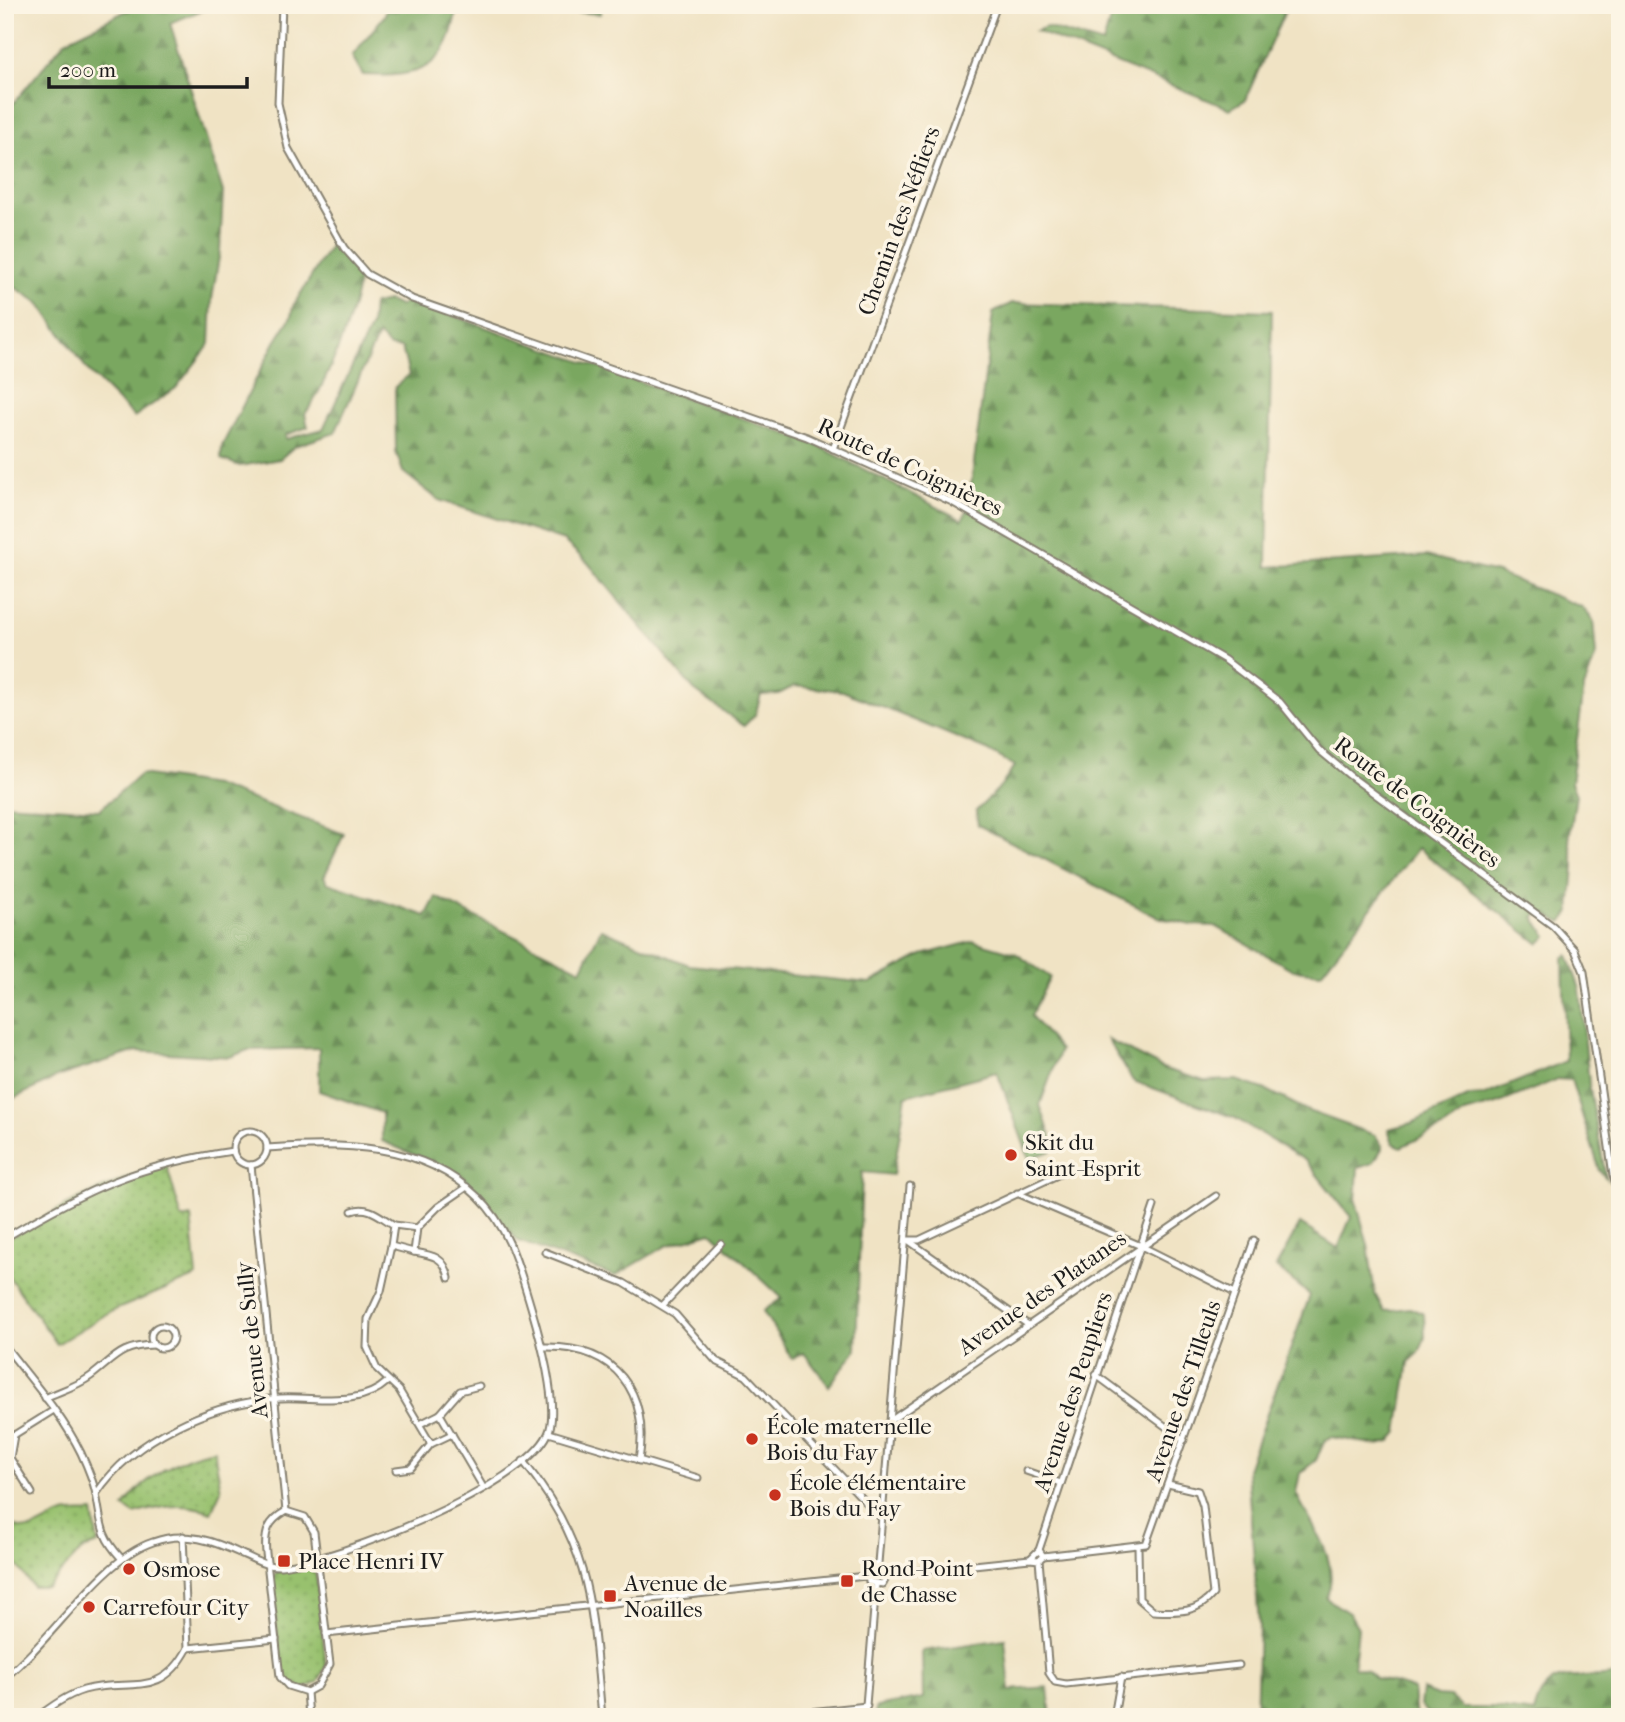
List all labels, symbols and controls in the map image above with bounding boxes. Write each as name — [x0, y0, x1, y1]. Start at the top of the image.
scale bar — [49, 46, 247, 90]
text: 200 m — [60, 58, 116, 82]
street label: Chemin des Néfliers — [852, 123, 946, 319]
street label: Route de Coignières — [813, 412, 1007, 522]
street label: Route de Coignières — [1329, 731, 1505, 873]
place label: Skit du Saint-Esprit — [1025, 1129, 1141, 1182]
marker: Skit du Saint-Esprit — [1003, 1147, 1019, 1163]
street label: Avenue des Platanes — [952, 1225, 1131, 1362]
street label: Avenue de Sully — [230, 1260, 274, 1421]
street label: Avenue des Peupliers — [1028, 1288, 1118, 1497]
street label: Avenue des Tilleuls — [1139, 1297, 1227, 1486]
place label: École maternelle Bois du Fay — [766, 1413, 932, 1466]
marker: École maternelle Bois du Fay — [744, 1431, 760, 1447]
place label: École élémentaire Bois du Fay — [789, 1469, 966, 1522]
marker: École élémentaire Bois du Fay — [767, 1487, 783, 1503]
place label: Place Henri IV — [298, 1548, 444, 1575]
marker: Place Henri IV — [276, 1553, 292, 1569]
place label: Rond-Point de Chasse — [861, 1555, 974, 1608]
place label: Osmose — [143, 1556, 220, 1583]
marker: Osmose — [121, 1561, 137, 1577]
place label: Avenue de Noailles — [623, 1570, 727, 1623]
marker: Rond-Point de Chasse — [839, 1573, 855, 1589]
marker: Avenue de Noailles — [602, 1588, 618, 1604]
place label: Carrefour City — [103, 1594, 249, 1621]
marker: Carrefour City — [81, 1599, 97, 1615]

